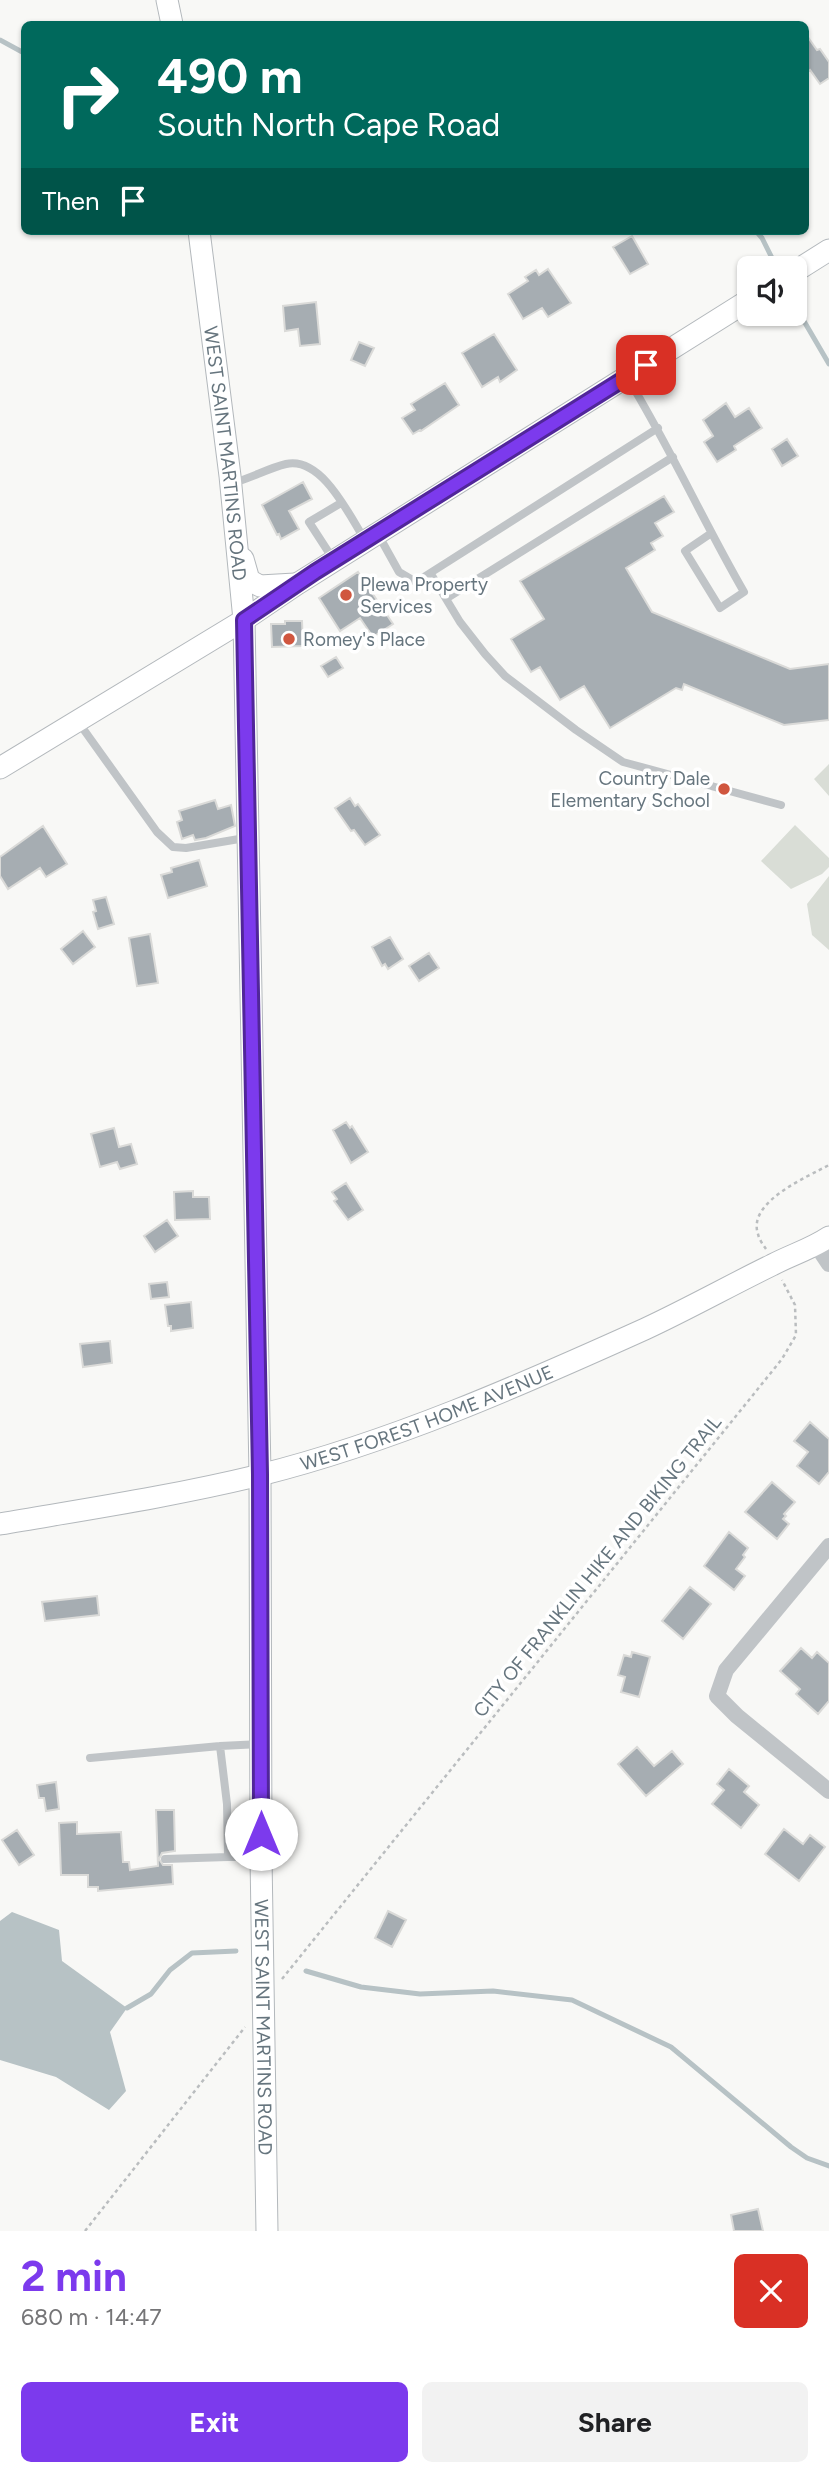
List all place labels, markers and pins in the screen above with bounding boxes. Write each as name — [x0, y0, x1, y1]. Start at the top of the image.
pin — [616, 335, 676, 395]
place label: Plewa Property Services — [360, 573, 488, 618]
marker: Plewa Property Services — [338, 587, 354, 603]
place label: Romey's Place — [303, 628, 425, 651]
marker: Romey's Place — [281, 631, 297, 647]
place label: Country Dale Elementary School — [550, 767, 710, 812]
marker: Country Dale Elementary School — [716, 781, 732, 797]

